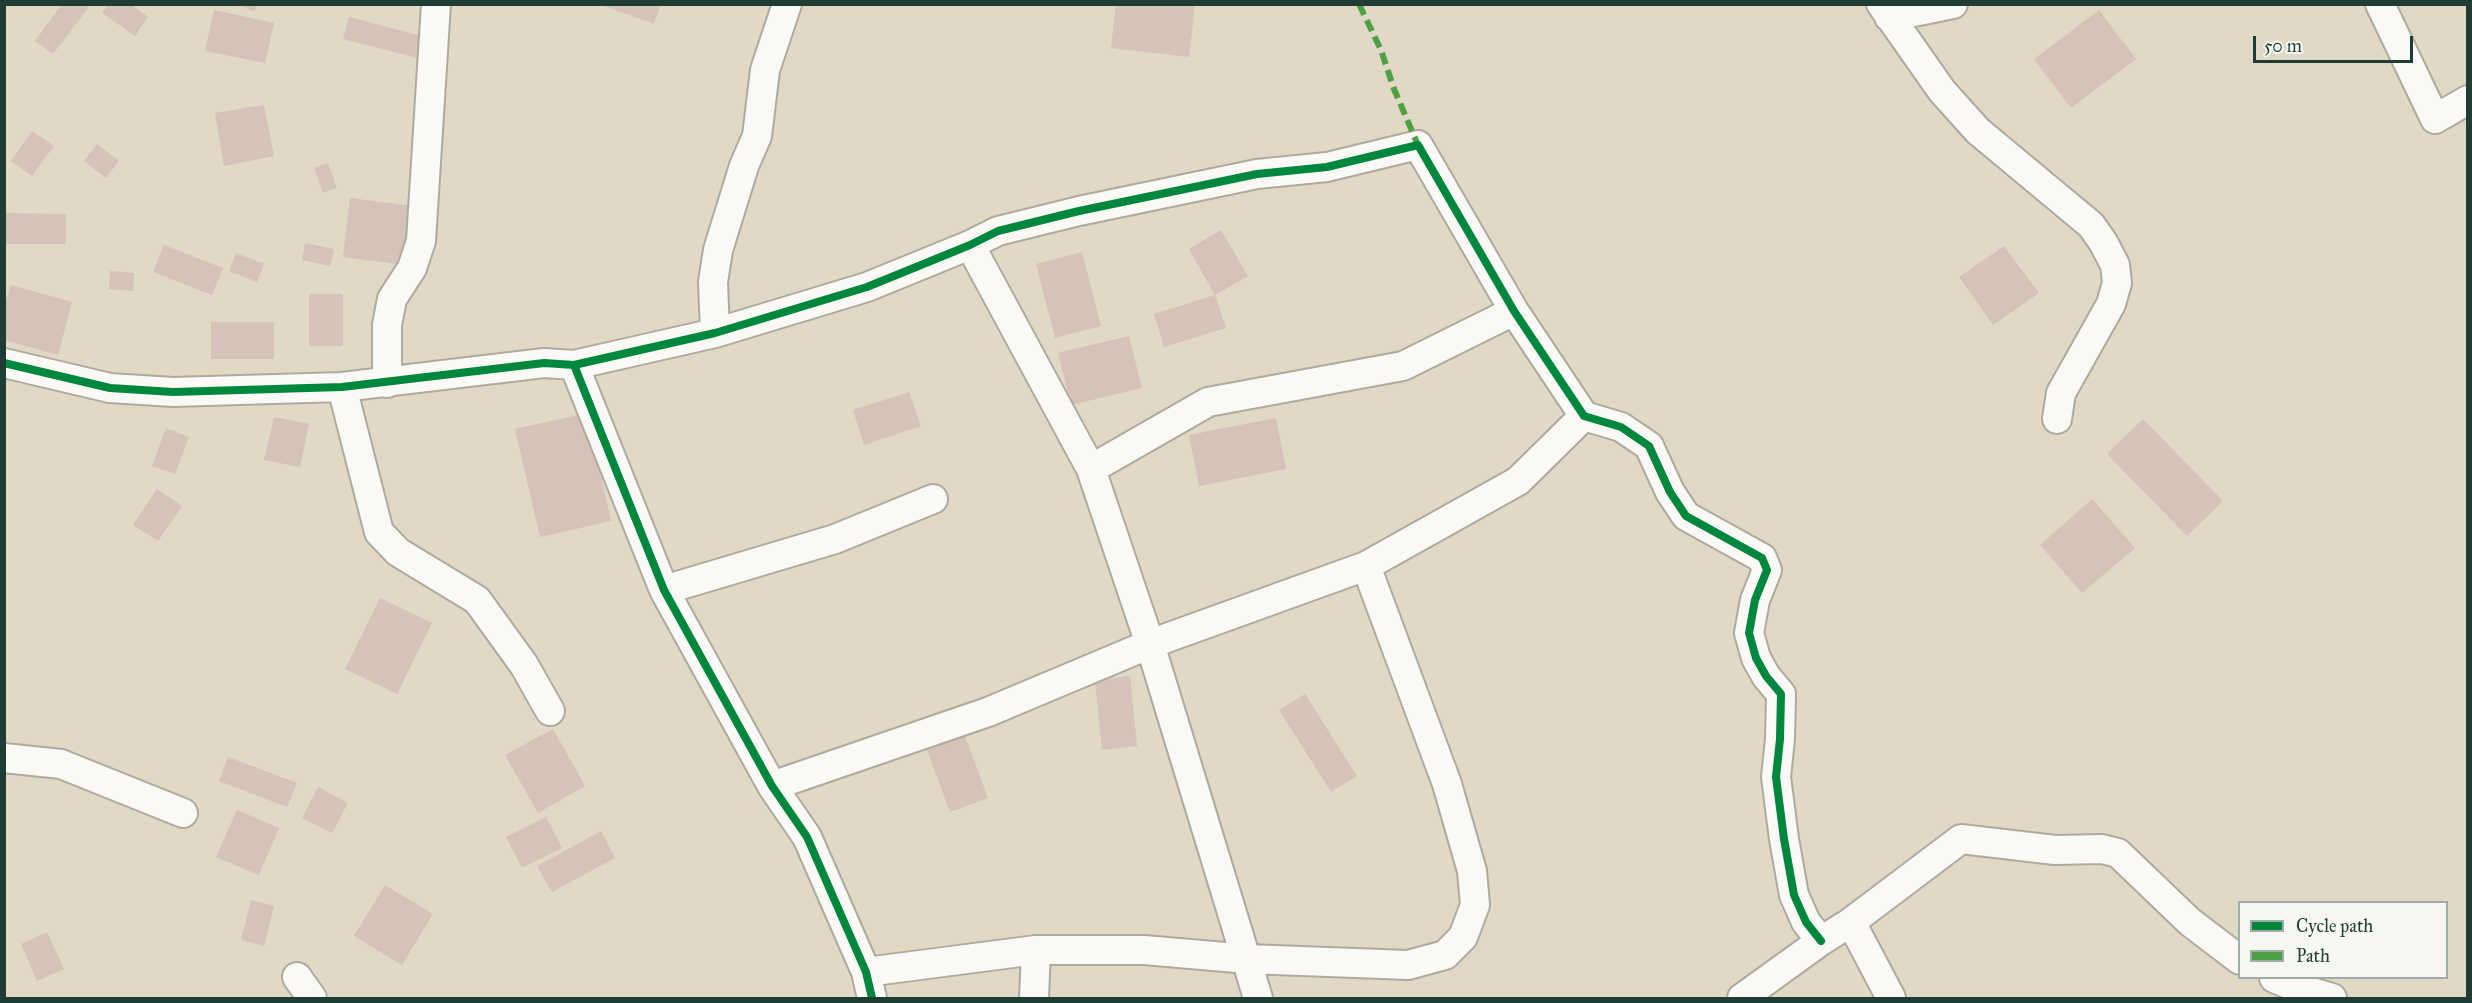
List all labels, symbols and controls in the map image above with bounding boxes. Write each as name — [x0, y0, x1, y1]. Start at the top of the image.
scale bar — [2256, 24, 2416, 62]
text: 50 m — [2264, 35, 2302, 57]
legend — [2238, 901, 2448, 979]
text: Cycle path — [2296, 915, 2373, 937]
text: Path — [2296, 945, 2330, 967]

